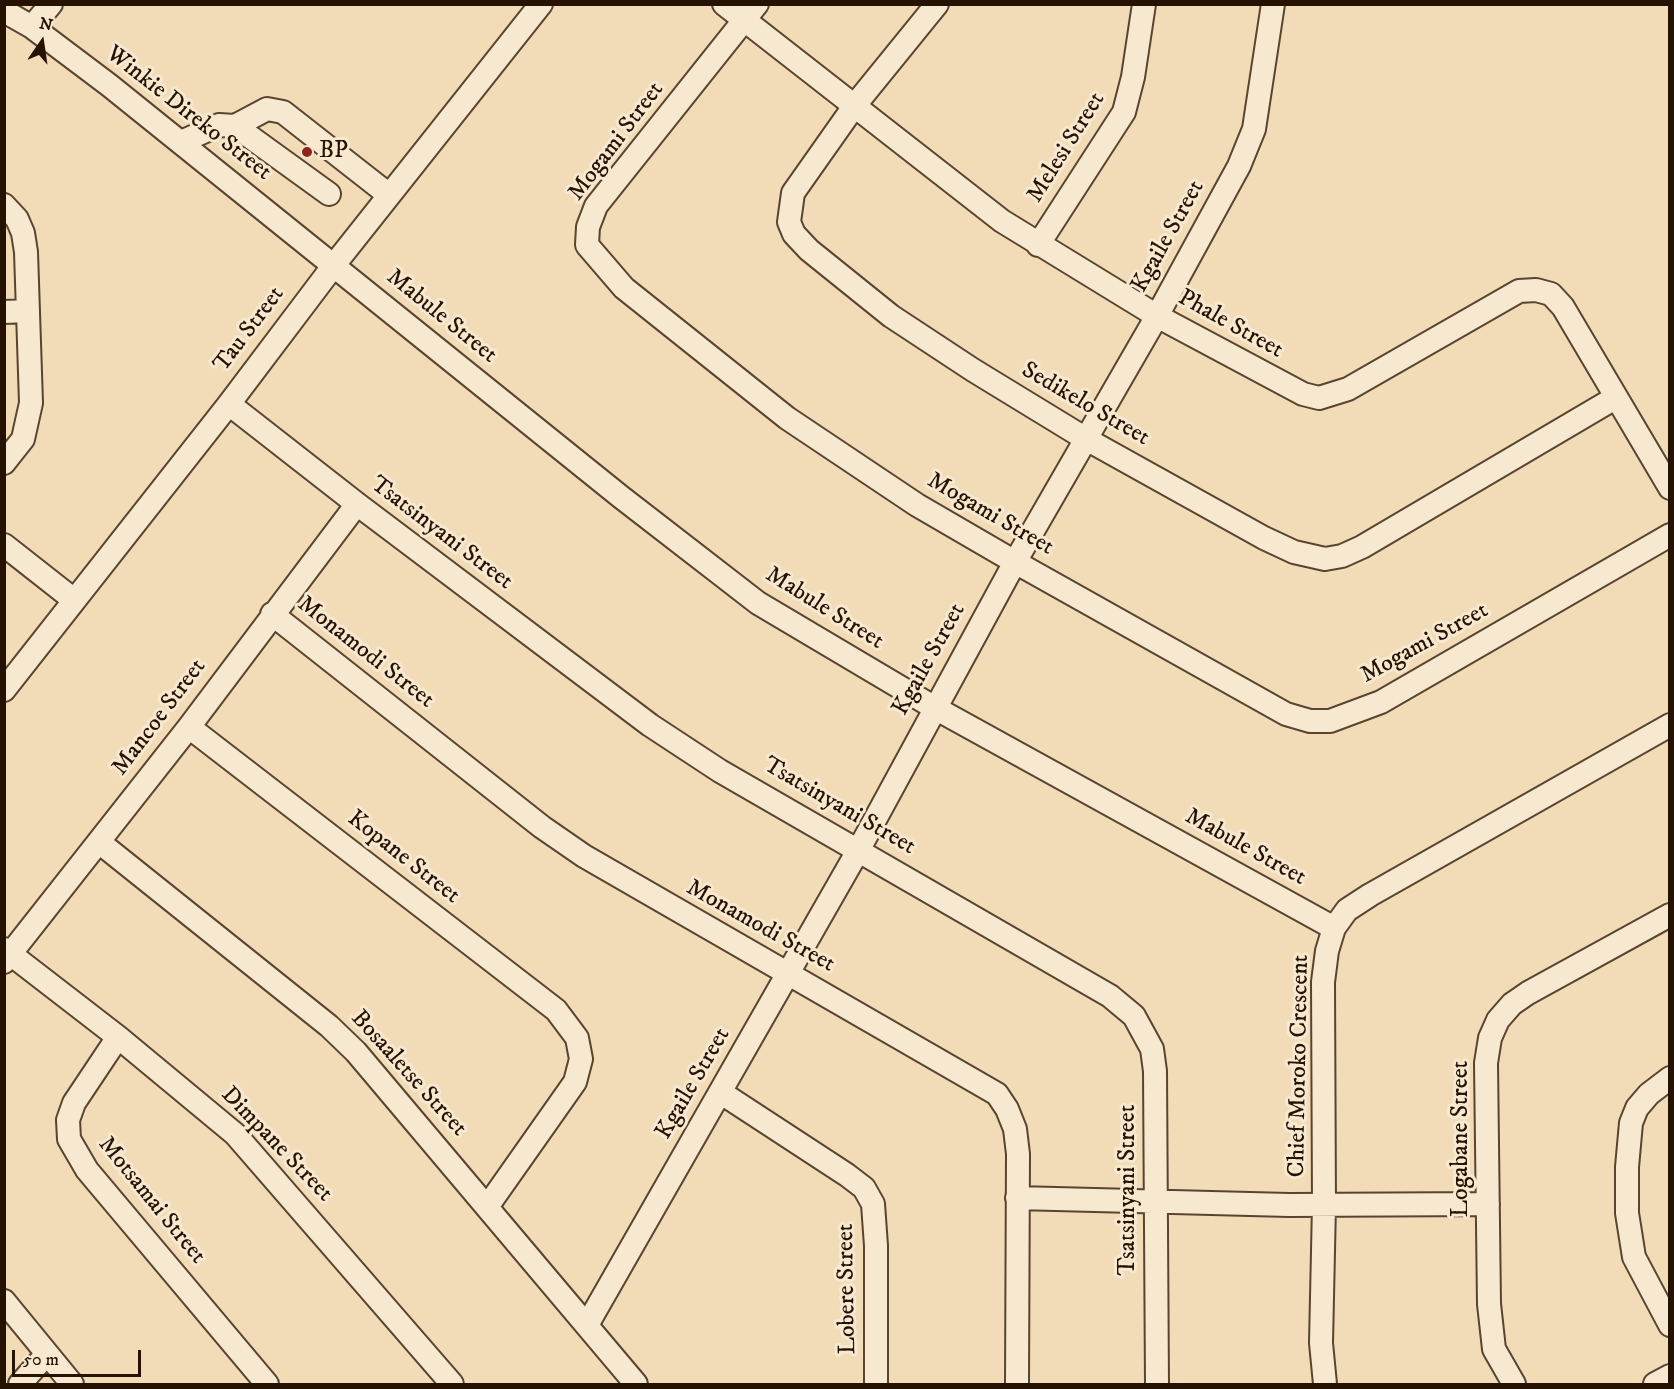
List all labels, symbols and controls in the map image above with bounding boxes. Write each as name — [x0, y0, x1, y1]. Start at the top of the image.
north arrow — [12, 12, 72, 72]
text: N — [37, 13, 55, 36]
street label: Winkie Direko Street — [100, 40, 276, 188]
street label: Mogami Street — [563, 77, 671, 207]
street label: Melesi Street — [1022, 87, 1112, 209]
place label: BP — [319, 138, 348, 166]
marker: BP — [300, 145, 314, 159]
street label: Kgaile Street — [1126, 176, 1212, 298]
street label: Mabule Street — [380, 264, 502, 370]
street label: Tau Street — [208, 282, 292, 378]
street label: Phale Street — [1172, 284, 1288, 366]
street label: Sedikelo Street — [1016, 357, 1154, 453]
street label: Mogami Street — [922, 467, 1058, 563]
street label: Tsatsinyani Street — [364, 471, 518, 597]
street label: Mabule Street — [760, 561, 888, 657]
street label: Monamodi Street — [291, 591, 439, 715]
street label: Mogami Street — [1356, 597, 1494, 691]
street label: Kgaile Street — [887, 599, 973, 721]
street label: Mancoe Street — [107, 654, 213, 782]
street label: Tsatsinyani Street — [758, 752, 920, 862]
street label: Mabule Street — [1179, 803, 1311, 893]
street label: Kopane Street — [341, 805, 465, 911]
street label: Monamodi Street — [681, 874, 839, 980]
street label: Chief Moroko Crescent — [1284, 954, 1316, 1178]
street label: Bosaaletse Street — [344, 1005, 472, 1143]
street label: Kgaile Street — [651, 1023, 737, 1145]
street label: Logabane Street — [1448, 1061, 1476, 1217]
street label: Dimpane Street — [214, 1082, 338, 1208]
street label: Tsatsinyani Street — [1115, 1105, 1143, 1275]
street label: Motsamai Street — [91, 1132, 211, 1270]
street label: Lobere Street — [832, 1223, 864, 1355]
scale bar — [15, 1338, 144, 1376]
text: 50 m — [23, 1349, 59, 1371]

